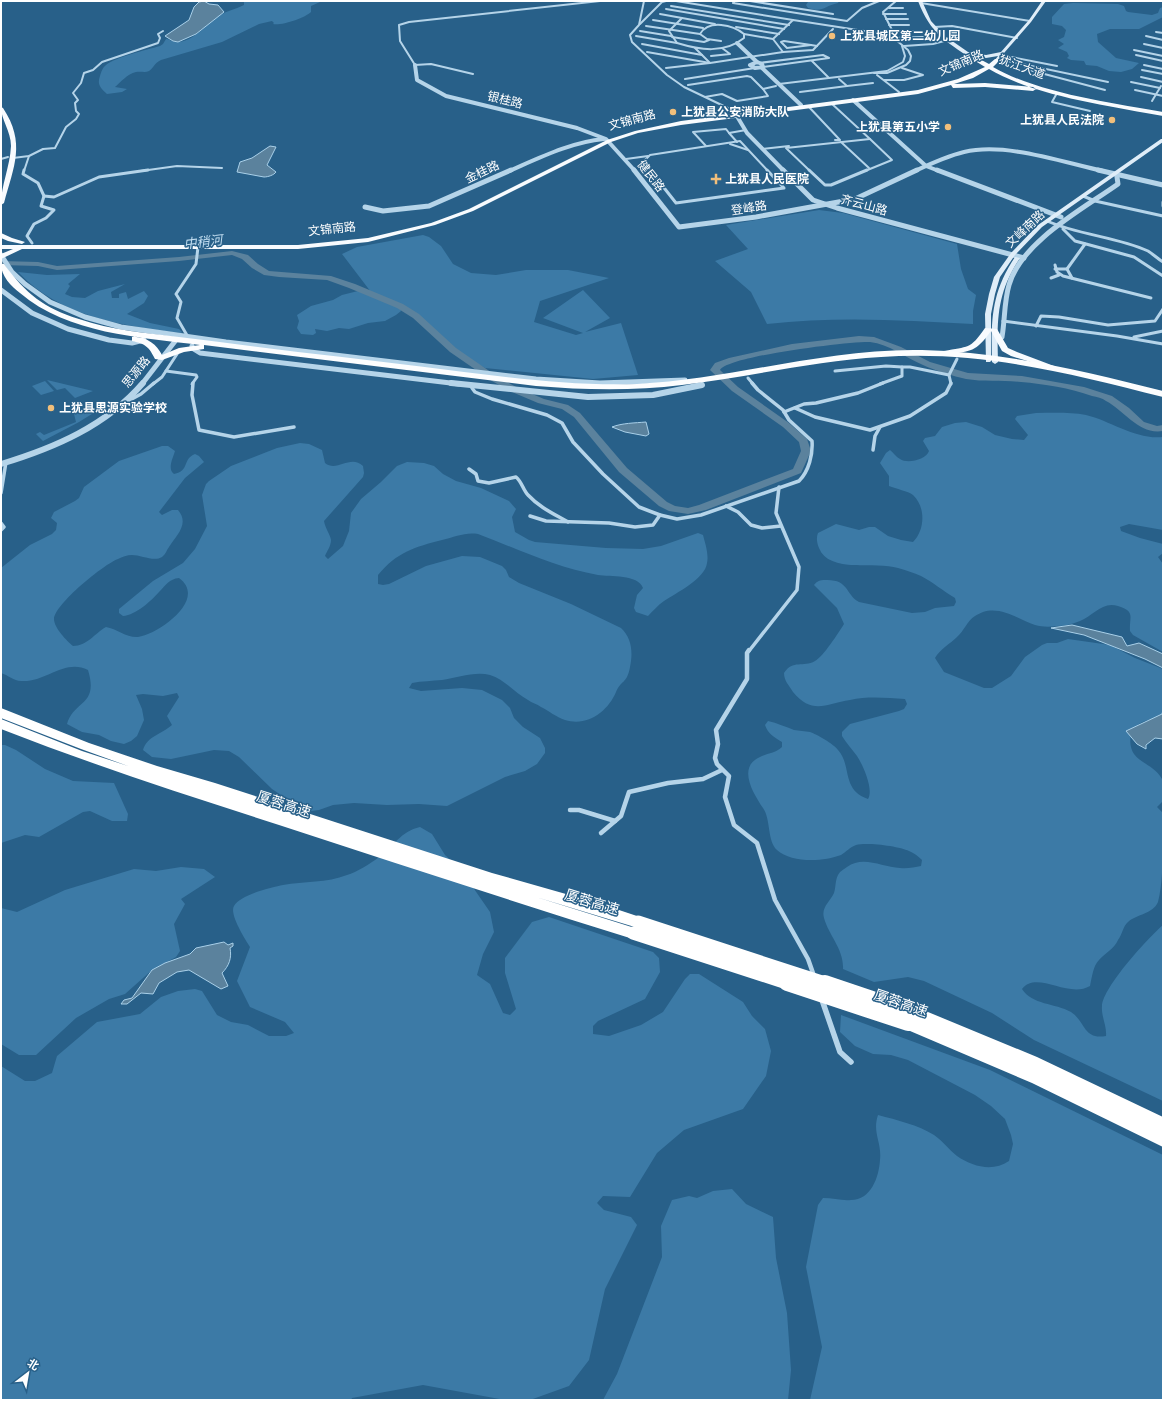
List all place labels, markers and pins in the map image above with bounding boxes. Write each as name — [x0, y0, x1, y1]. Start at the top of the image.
place label: 上犹县城区第二幼儿园 — [840, 29, 960, 43]
marker: 上犹县城区第二幼儿园 — [827, 31, 837, 41]
place label: 上犹县公安消防大队 — [681, 105, 789, 119]
marker: 上犹县公安消防大队 — [668, 107, 678, 117]
place label: 上犹县人民法院 — [1020, 113, 1104, 127]
marker: 上犹县人民法院 — [1107, 115, 1117, 125]
place label: 上犹县第五小学 — [856, 120, 940, 134]
marker: 上犹县第五小学 — [943, 122, 953, 132]
place label: 上犹县人民医院 — [725, 172, 809, 186]
marker: 上犹县人民医院 — [710, 173, 722, 185]
place label: 上犹县思源实验学校 — [59, 401, 167, 415]
marker: 上犹县思源实验学校 — [46, 403, 56, 413]

